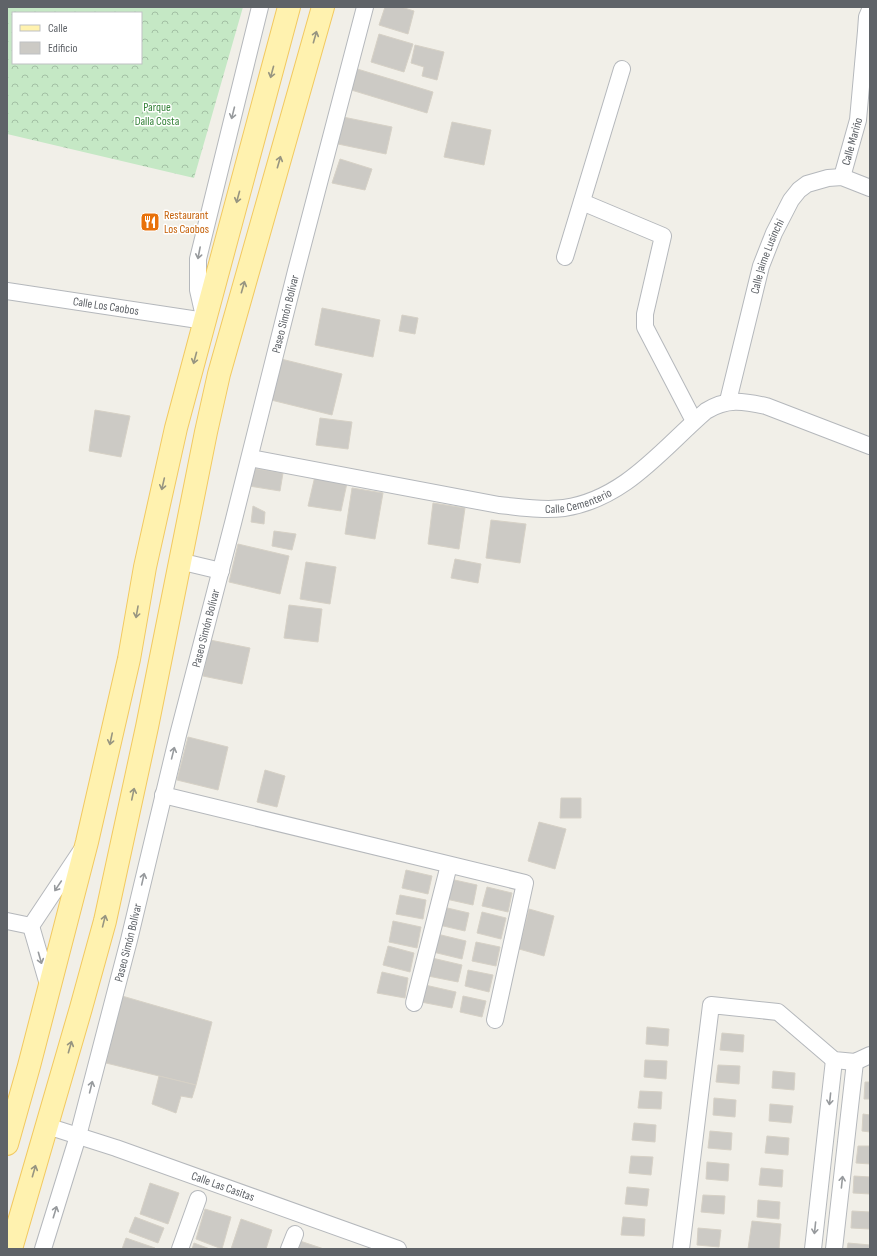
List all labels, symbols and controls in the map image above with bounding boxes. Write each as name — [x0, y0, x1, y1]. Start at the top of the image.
legend — [12, 12, 142, 64]
text: Calle — [48, 21, 68, 36]
one-way arrow — [311, 31, 319, 44]
text: Edificio — [48, 41, 77, 56]
one-way arrow — [268, 65, 275, 78]
park label: Parque Dalla Costa — [135, 100, 180, 129]
one-way arrow — [229, 106, 237, 119]
street label: Calle Mariño — [838, 116, 866, 167]
one-way arrow — [276, 156, 283, 169]
one-way arrow — [234, 191, 241, 204]
place label: Restaurant Los Caobos — [164, 208, 209, 237]
restaurant icon: Restaurant Los Caobos — [139, 211, 161, 233]
street label: Calle Jaime Lusinchi — [747, 216, 787, 295]
one-way arrow — [194, 246, 202, 259]
street label: Paseo Simón Bolívar — [268, 273, 302, 355]
one-way arrow — [240, 281, 247, 294]
street label: Calle Los Caobos — [72, 294, 140, 318]
one-way arrow — [191, 352, 198, 365]
one-way arrow — [159, 478, 167, 491]
street label: Calle Cementerio — [545, 485, 614, 517]
street label: Paseo Simón Bolívar — [188, 587, 223, 669]
one-way arrow — [133, 605, 141, 618]
one-way arrow — [107, 732, 115, 745]
one-way arrow — [170, 747, 178, 760]
one-way arrow — [129, 788, 137, 801]
one-way arrow — [140, 873, 147, 886]
one-way arrow — [54, 880, 62, 891]
street label: Paseo Simón Bolívar — [111, 902, 145, 983]
one-way arrow — [101, 915, 109, 928]
one-way arrow — [37, 951, 44, 964]
one-way arrow — [67, 1040, 74, 1053]
one-way arrow — [88, 1081, 95, 1094]
one-way arrow — [826, 1092, 833, 1105]
one-way arrow — [31, 1165, 38, 1178]
street label: Calle Las Casitas — [189, 1168, 257, 1205]
one-way arrow — [838, 1176, 846, 1189]
one-way arrow — [52, 1205, 59, 1218]
one-way arrow — [811, 1221, 819, 1234]

